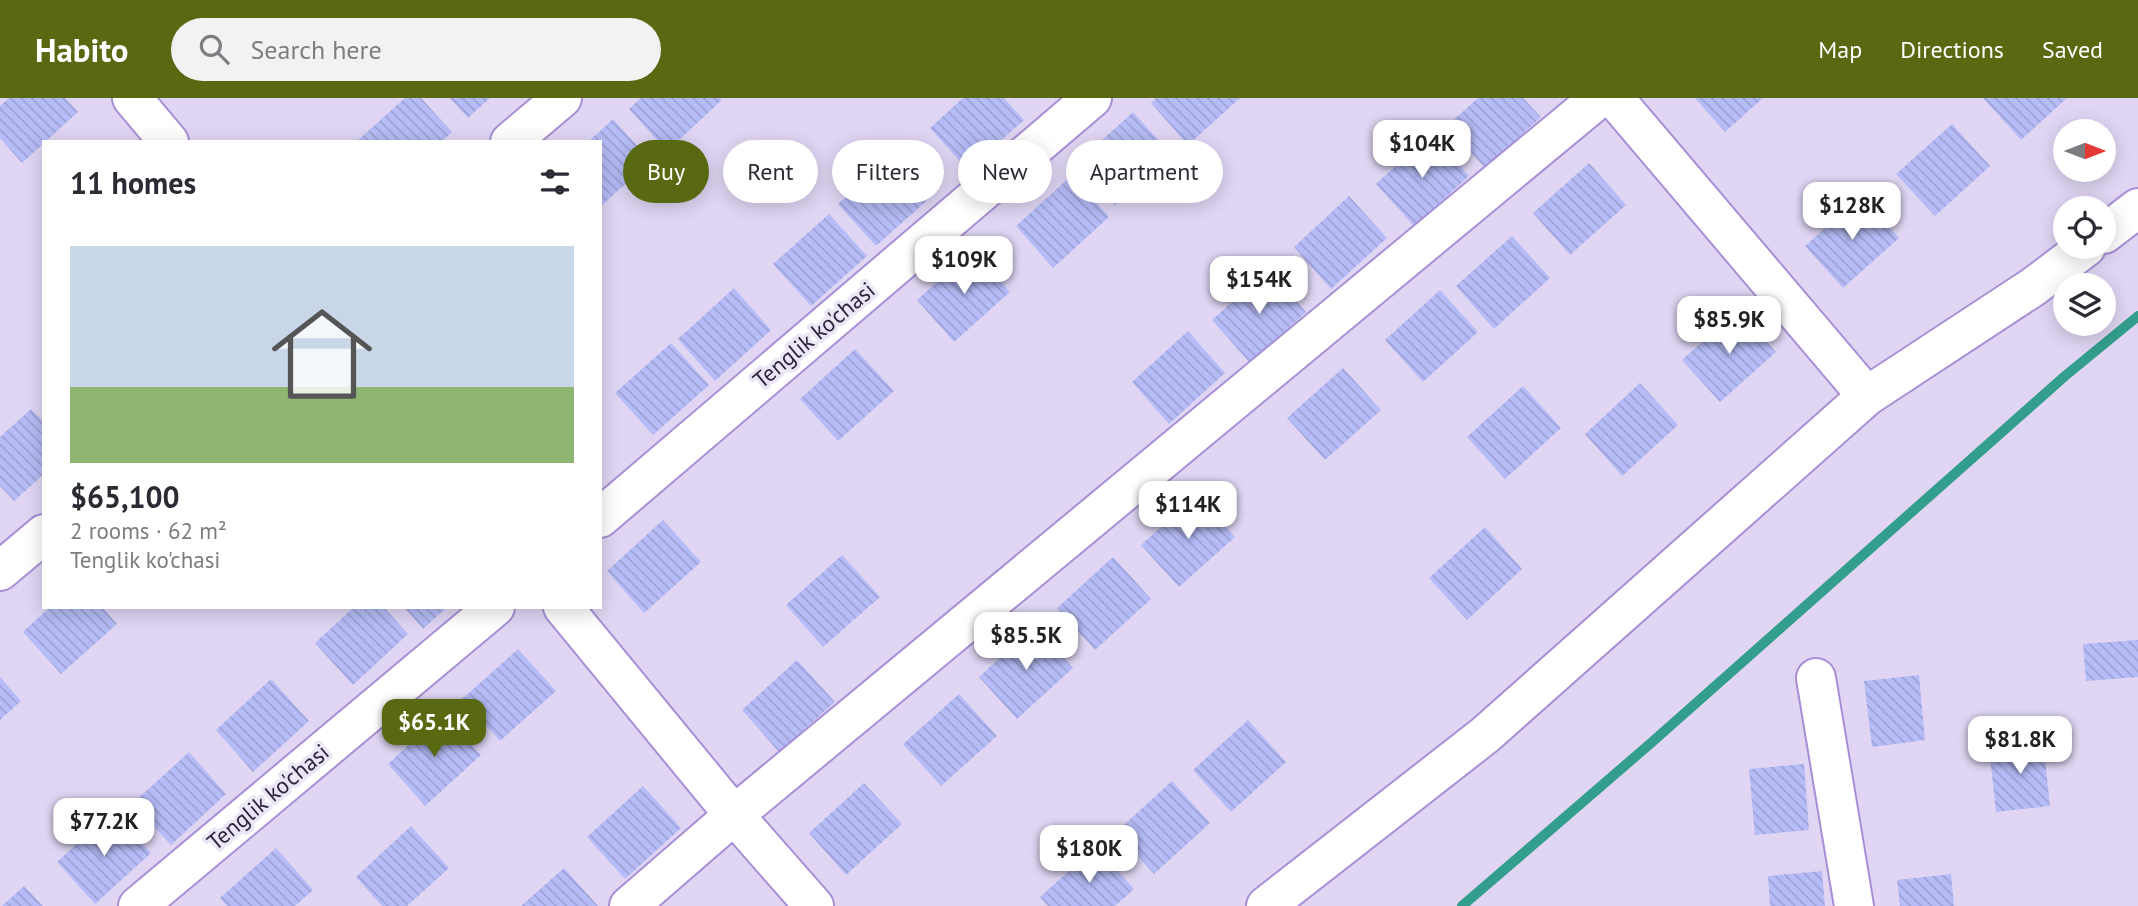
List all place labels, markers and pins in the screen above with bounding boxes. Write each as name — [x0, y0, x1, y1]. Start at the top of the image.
pin: $104K — [1373, 120, 1471, 180]
pin: $128K — [1803, 183, 1901, 242]
pin: $109K — [915, 236, 1013, 296]
pin: $154K — [1210, 256, 1308, 316]
pin: $85.9K — [1672, 296, 1786, 356]
pin: $114K — [1139, 482, 1237, 541]
pin: $85.5K — [969, 612, 1083, 672]
pin: $65.1K — [377, 700, 491, 759]
pin: $81.8K — [1963, 716, 2077, 776]
pin: $77.2K — [47, 798, 161, 858]
pin: $180K — [1040, 826, 1138, 885]

